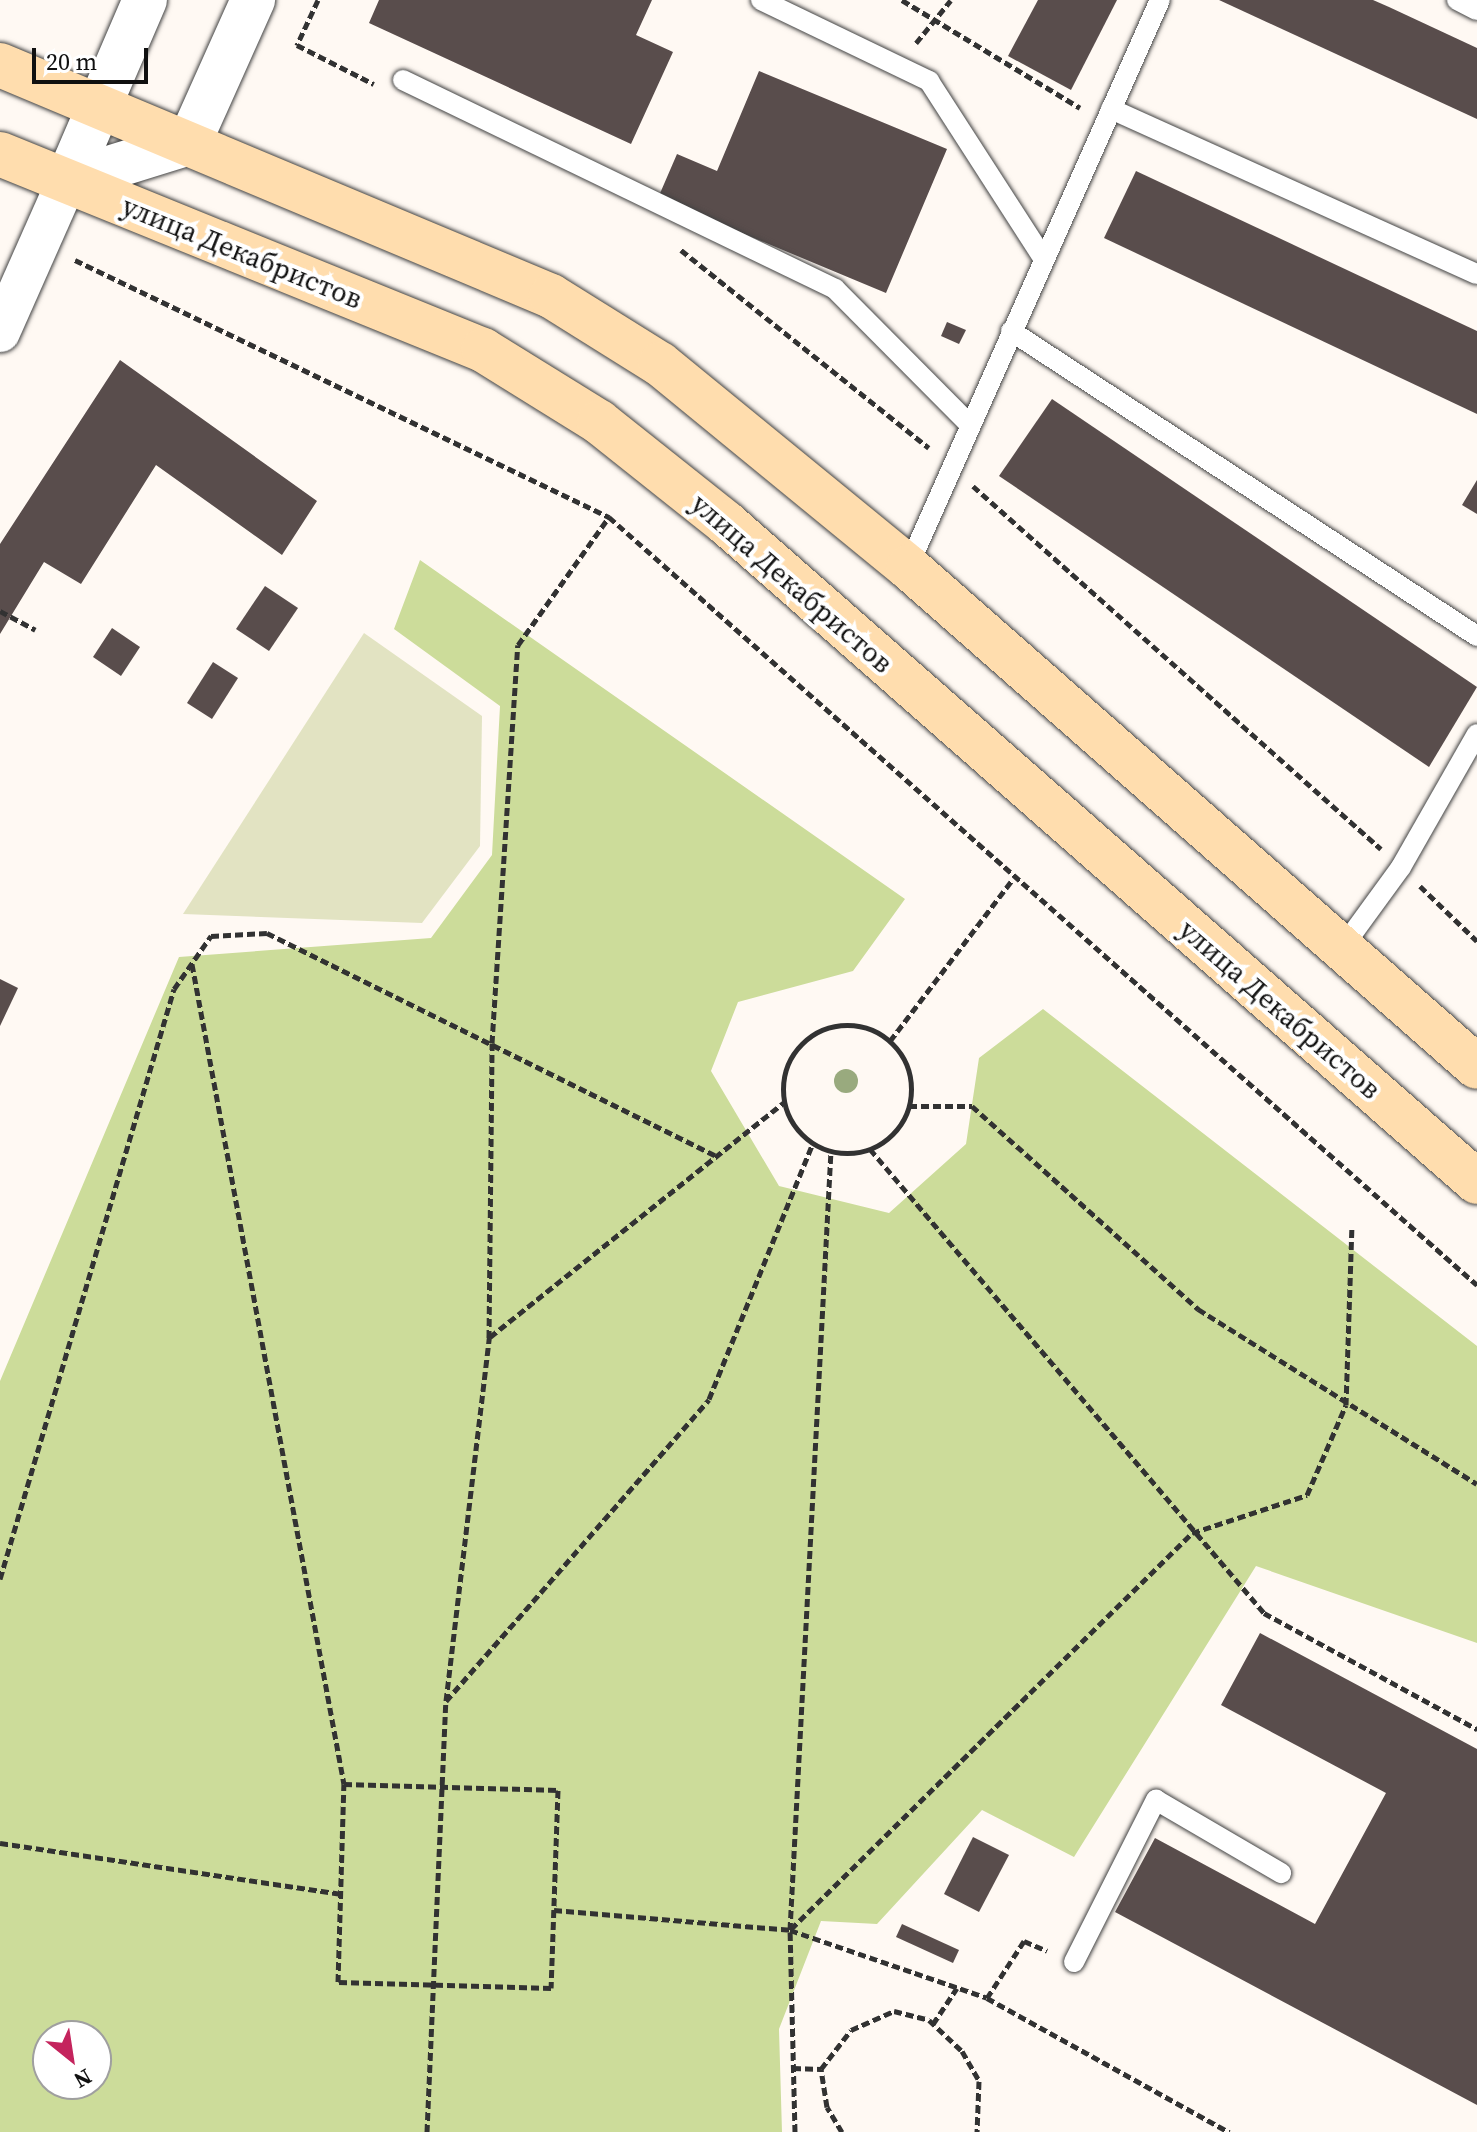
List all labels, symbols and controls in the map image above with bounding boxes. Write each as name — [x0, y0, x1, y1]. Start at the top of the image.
scale bar — [36, 32, 152, 82]
text: 20 m — [46, 45, 97, 78]
street label: улица Декабристов — [117, 189, 367, 315]
street label: улица Декабристов — [685, 486, 899, 680]
street label: улица Декабристов — [1173, 912, 1387, 1106]
north arrow — [32, 2020, 112, 2100]
text: N — [69, 2062, 97, 2096]

